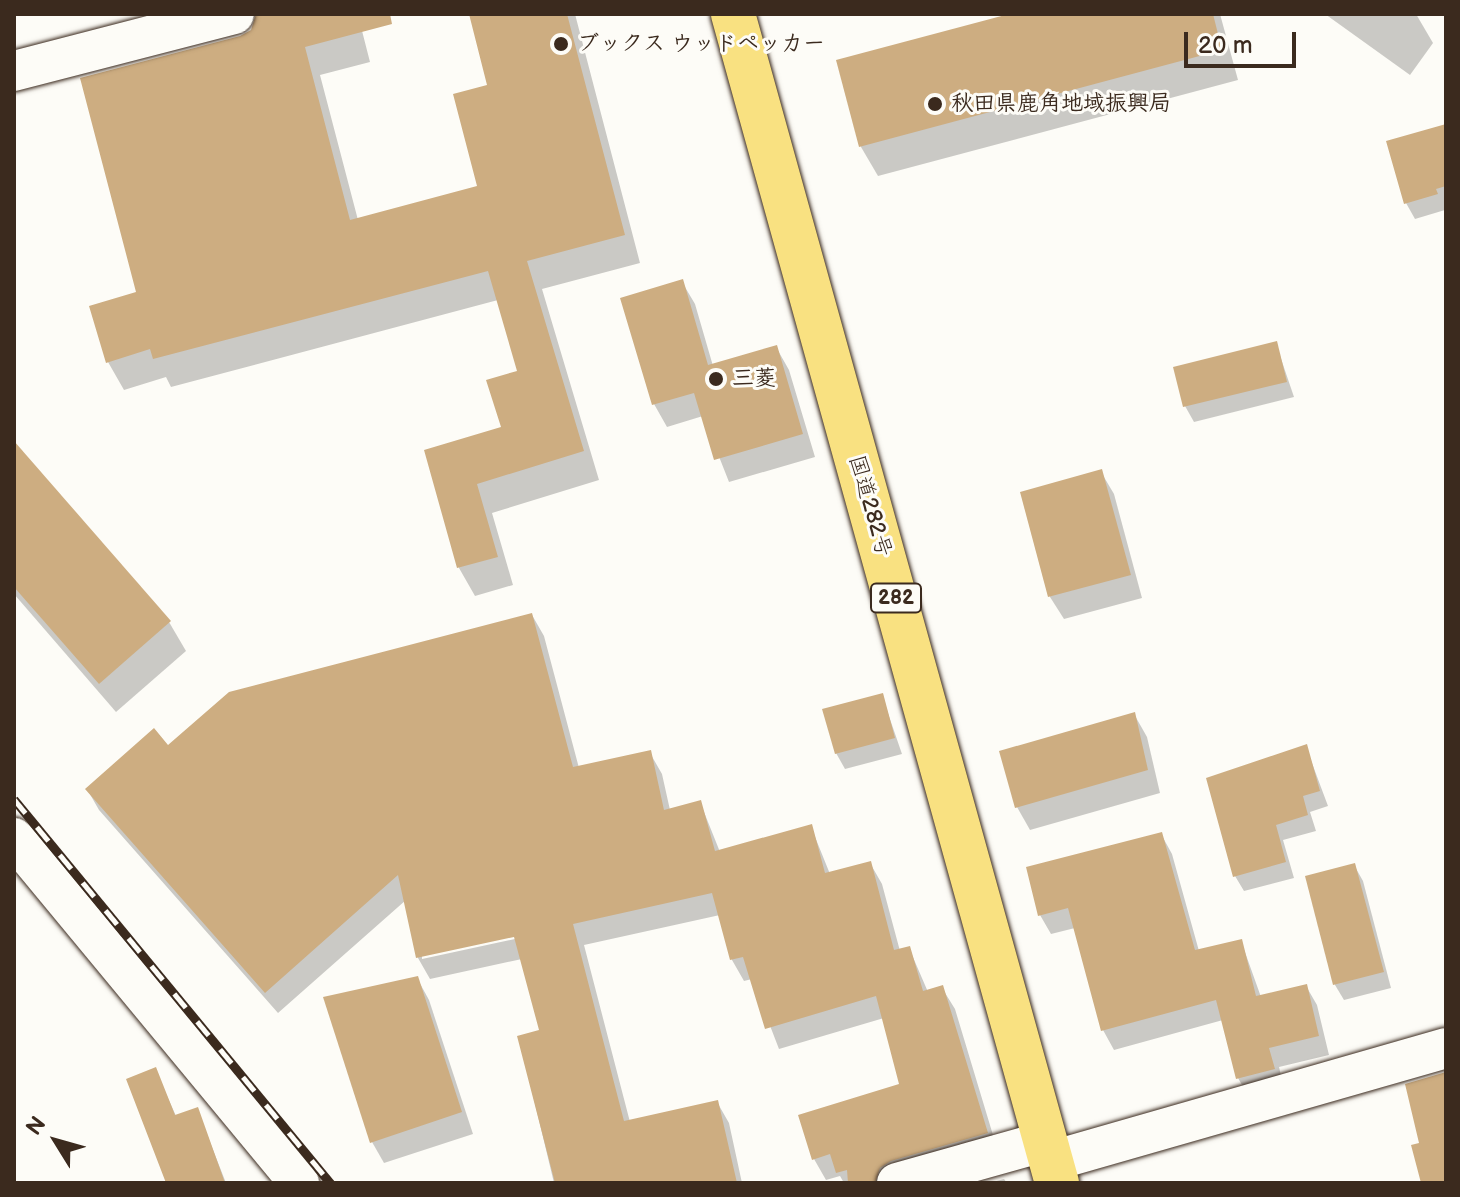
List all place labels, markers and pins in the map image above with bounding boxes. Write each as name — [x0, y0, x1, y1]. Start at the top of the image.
place label: ブックス ウッドペッカー — [577, 31, 825, 57]
marker: ブックス ウッドペッカー — [552, 35, 570, 53]
place label: 秋田県鹿角地域振興局 — [951, 91, 1171, 117]
marker: 秋田県鹿角地域振興局 — [926, 95, 944, 113]
place label: 三菱 — [732, 366, 776, 392]
marker: 三菱 — [707, 370, 725, 388]

